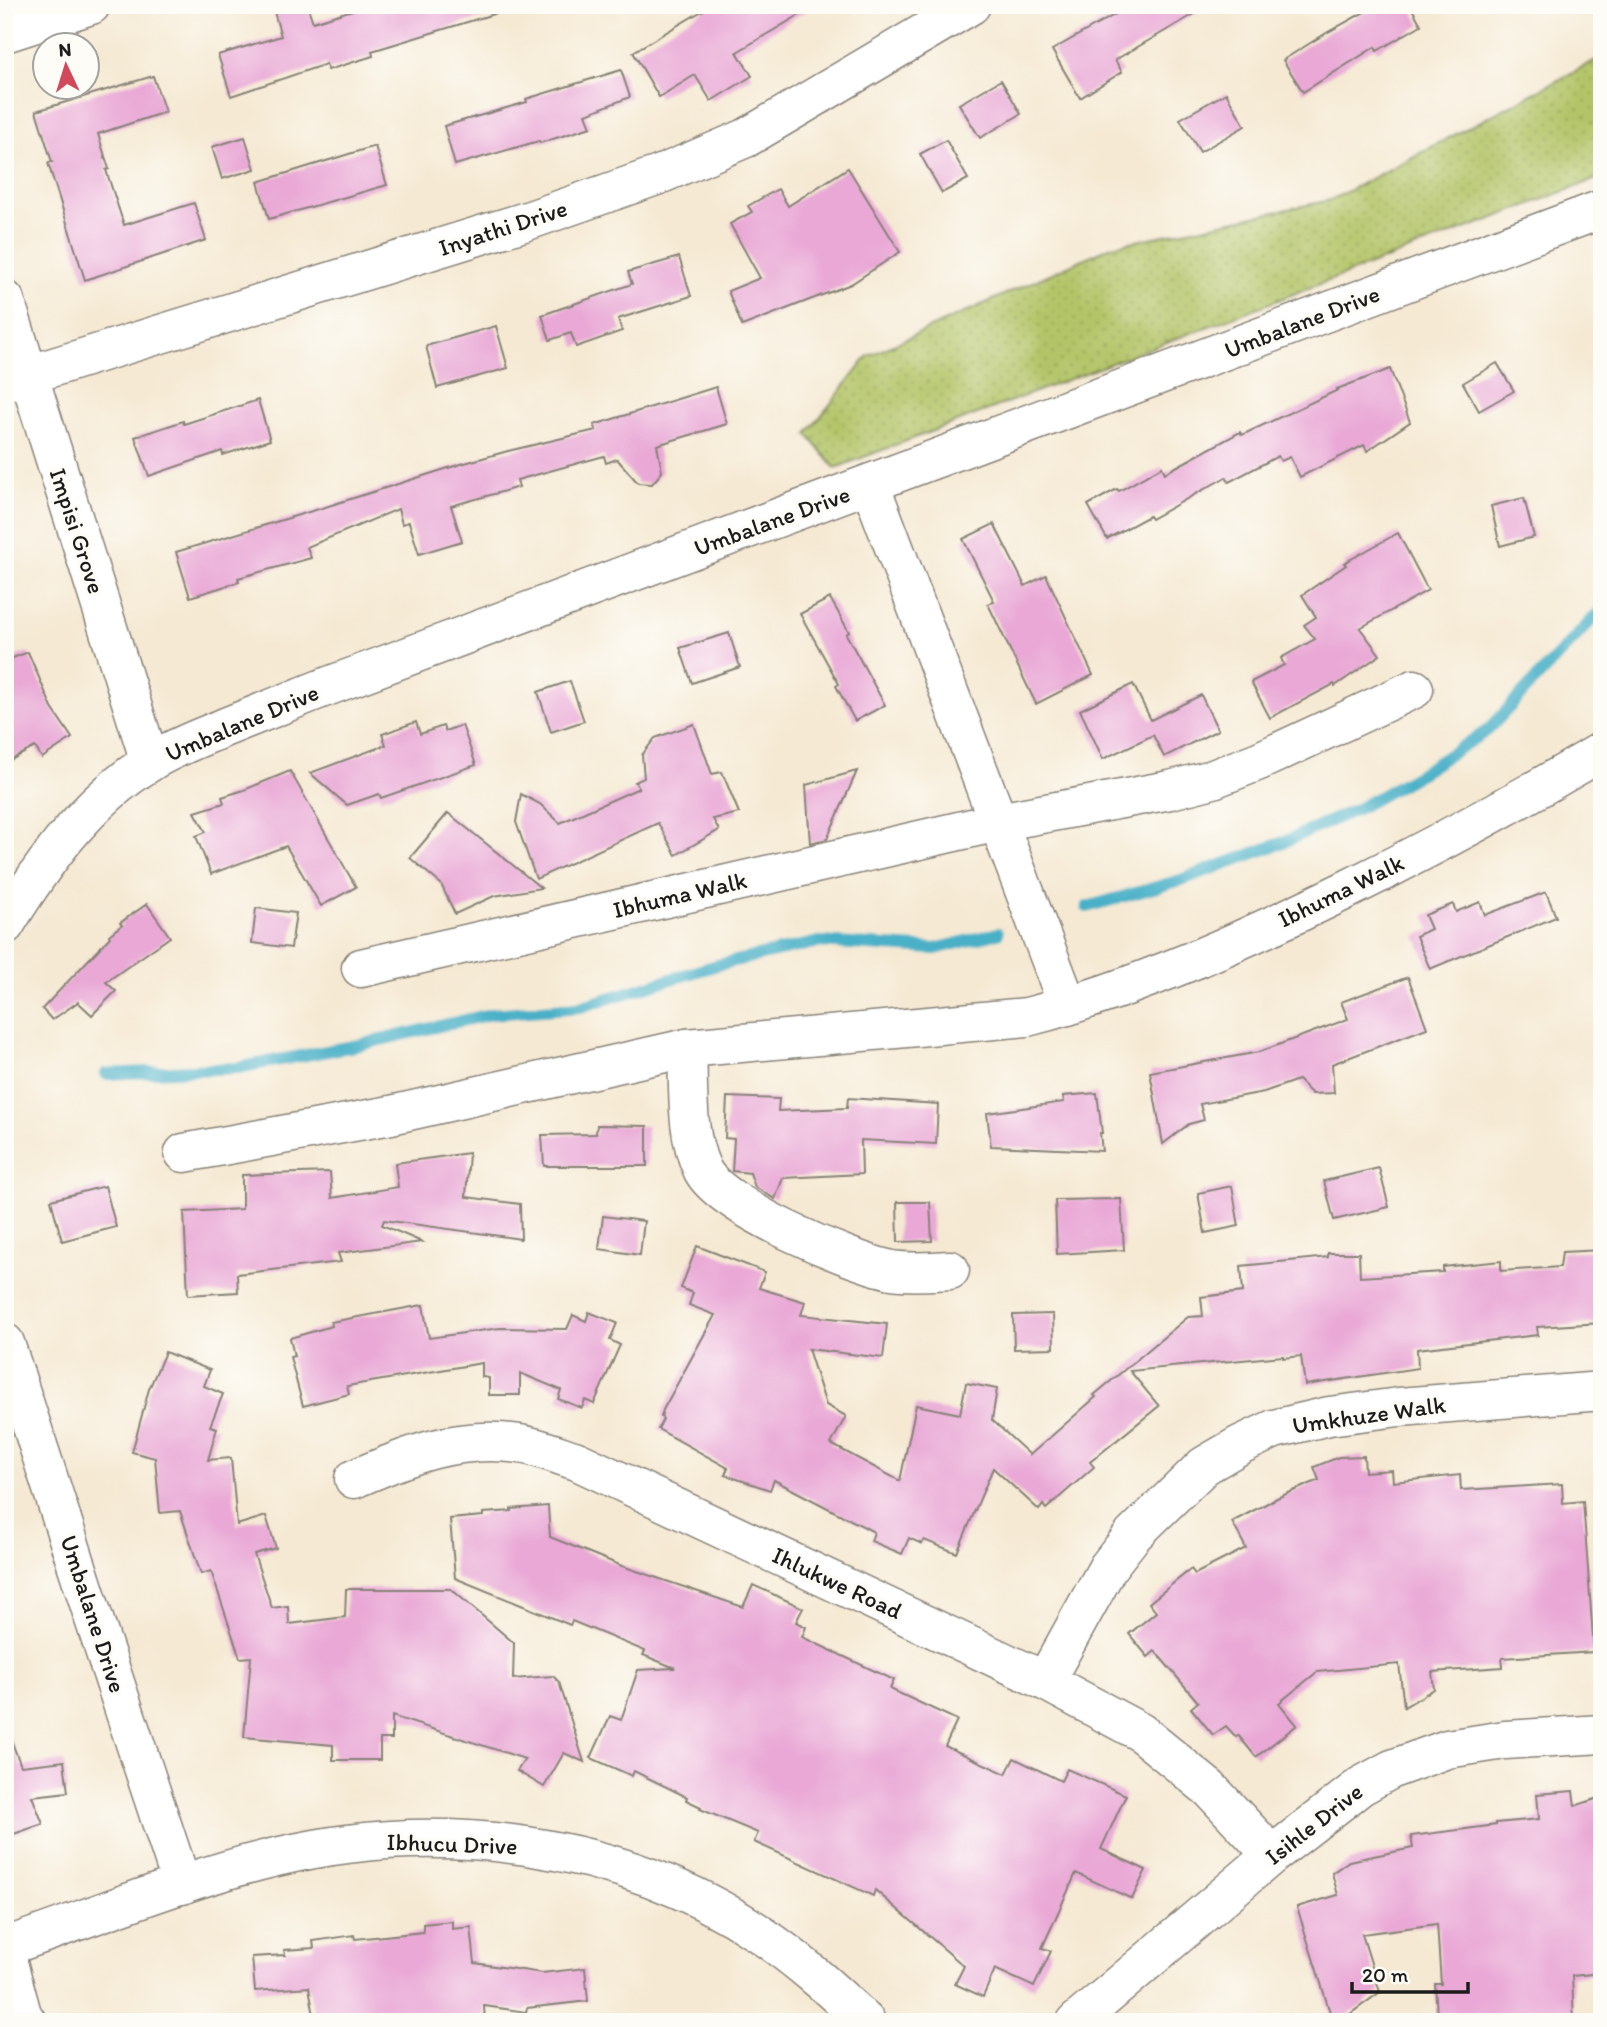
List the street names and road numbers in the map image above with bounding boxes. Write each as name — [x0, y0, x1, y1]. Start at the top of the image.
street label: Inyathi Drive — [435, 193, 571, 262]
street label: Umbalane Drive — [1220, 279, 1383, 364]
street label: Impisi Grove — [44, 464, 111, 597]
street label: Umbalane Drive — [690, 479, 854, 562]
street label: Umbalane Drive — [161, 677, 323, 768]
street label: Ibhuma Walk — [1273, 848, 1408, 933]
street label: Ibhuma Walk — [610, 865, 750, 924]
street label: Umkhuze Walk — [1290, 1389, 1448, 1440]
street label: Umbalane Drive — [54, 1531, 133, 1696]
street label: Ihlukwe Road — [768, 1540, 907, 1625]
street label: Isihle Drive — [1259, 1777, 1368, 1871]
street label: Ibhucu Drive — [386, 1827, 518, 1860]

